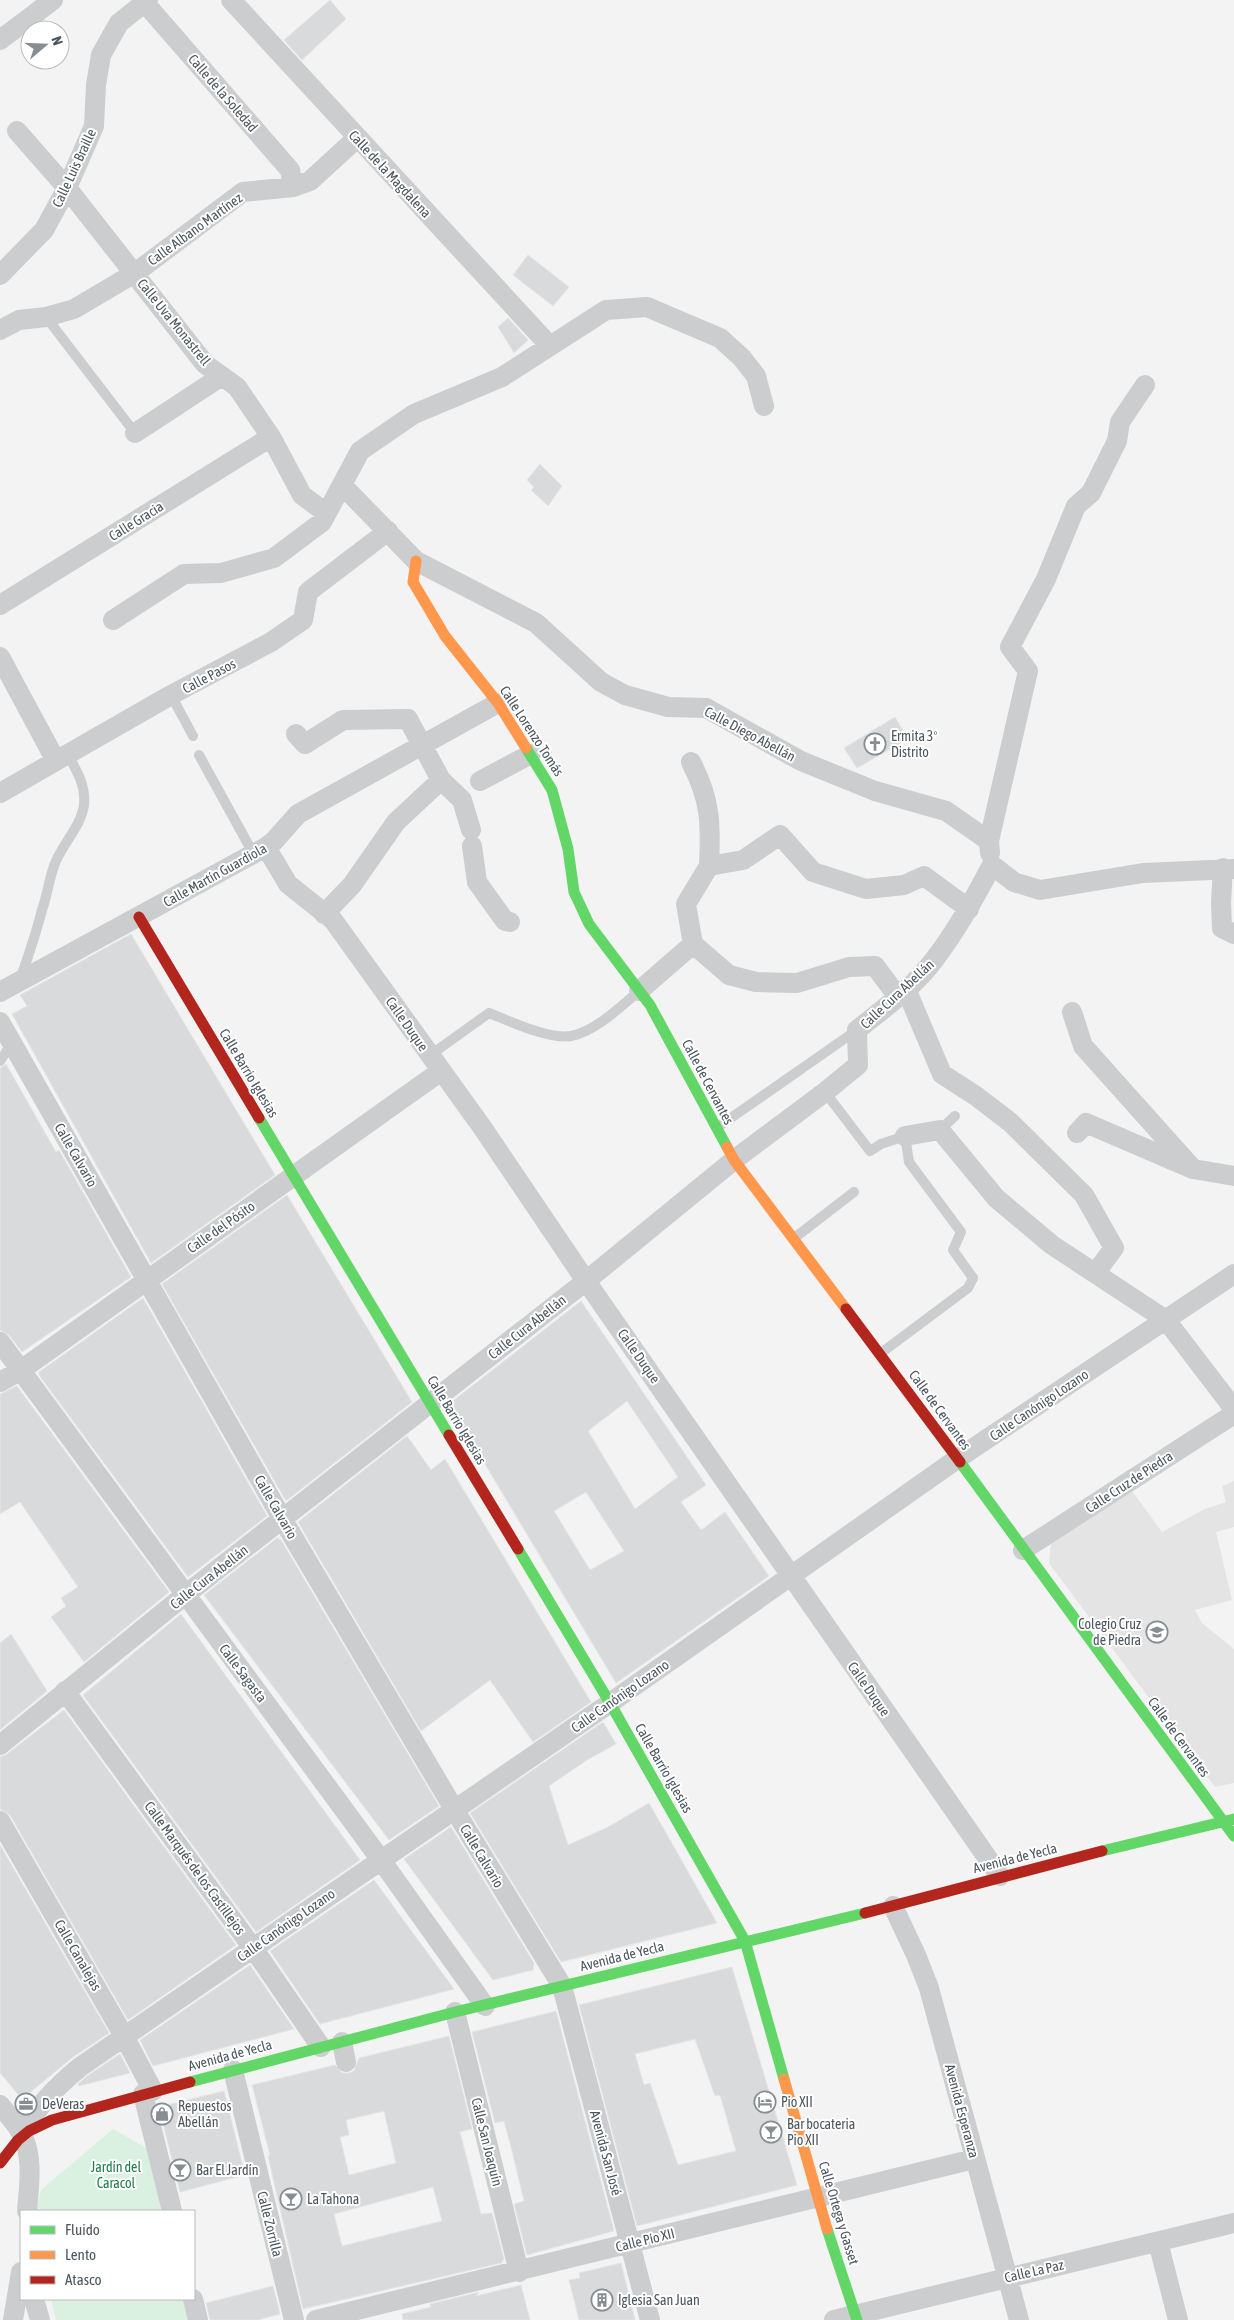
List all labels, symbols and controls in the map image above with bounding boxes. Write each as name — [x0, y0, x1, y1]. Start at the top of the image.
north arrow — [20, 20, 70, 70]
text: N — [48, 34, 66, 47]
street label: Calle de la Soledad — [185, 51, 261, 135]
street label: Calle Luis Braille — [49, 126, 99, 210]
street label: Calle de la Magdalena — [345, 127, 435, 221]
street label: Calle Albano Martínez — [145, 189, 245, 269]
street label: Calle Uva Monastrell — [134, 275, 214, 369]
street label: Calle Gracia — [106, 498, 166, 544]
street label: Calle Pasos — [180, 655, 238, 697]
street label: Calle Lorenzo Tomás — [497, 683, 567, 779]
street label: Calle Diego Abellán — [702, 703, 798, 765]
place label: Ermita 3º Distrito — [891, 728, 937, 760]
church icon: Ermita 3º Distrito — [863, 732, 887, 756]
street label: Calle Martín Guardiola — [161, 840, 269, 910]
street label: Calle Cura Abellán — [857, 956, 937, 1032]
street label: Calle Duque — [382, 994, 432, 1054]
street label: Calle Barrio Iglesias — [216, 1026, 282, 1120]
street label: Calle de Cervantes — [679, 1037, 737, 1127]
street label: Calle Calvario — [51, 1120, 101, 1190]
street label: Calle del Pósito — [184, 1198, 258, 1256]
street label: Calle Cura Abellán — [485, 1292, 569, 1362]
street label: Calle Duque — [614, 1326, 664, 1386]
street label: Calle Canónigo Lozano — [987, 1366, 1091, 1444]
street label: Calle de Cervantes — [906, 1367, 974, 1453]
street label: Calle Barrio Iglesias — [424, 1373, 490, 1467]
street label: Calle Cruz de Piedra — [1082, 1448, 1176, 1516]
street label: Calle Calvario — [251, 1472, 301, 1542]
street label: Calle Cura Abellán — [167, 1542, 251, 1612]
place label: Colegio Cruz de Piedra — [1078, 1616, 1141, 1648]
school or university icon: Colegio Cruz de Piedra — [1145, 1620, 1169, 1644]
street label: Calle Sagasta — [216, 1641, 270, 1705]
street label: Calle Canónigo Lozano — [568, 1656, 672, 1736]
street label: Calle Duque — [844, 1659, 894, 1719]
street label: Calle de Cervantes — [1145, 1694, 1213, 1780]
street label: Calle Barrio Iglesias — [632, 1720, 696, 1816]
street label: Calle Marqués de los Castillejos — [141, 1798, 249, 1938]
street label: Calle Calvario — [457, 1822, 507, 1890]
street label: Avenida de Yecla — [971, 1840, 1059, 1876]
street label: Calle Canónigo Lozano — [234, 1885, 338, 1965]
street label: Calle Canalejas — [51, 1917, 105, 1993]
street label: Avenida de Yecla — [578, 1938, 666, 1974]
street label: Avenida de Yecla — [186, 2036, 274, 2074]
street label: Avenida Esperanza — [942, 2062, 982, 2160]
hotel icon: Pio XII — [753, 2090, 777, 2114]
office icon: DeVeras — [14, 2092, 38, 2116]
place label: Pio XII — [781, 2094, 813, 2110]
place label: DeVeras — [42, 2096, 84, 2112]
street label: Calle San Joaquín — [468, 2096, 506, 2188]
place label: Repuestos Abellán — [178, 2098, 232, 2130]
shop icon: Repuestos Abellán — [150, 2102, 174, 2126]
street label: Avenida San José — [587, 2109, 625, 2197]
place label: Bar bocateria Pio XII — [787, 2116, 855, 2148]
bar icon: Bar bocateria Pio XII — [759, 2120, 783, 2144]
bar icon: Bar El Jardín — [168, 2158, 192, 2182]
park label: Jardín del Caracol — [91, 2159, 141, 2191]
street label: Calle Ortega y Gasset — [816, 2160, 862, 2266]
place label: Bar El Jardín — [196, 2162, 259, 2178]
bar icon: La Tahona — [279, 2187, 303, 2211]
street label: Calle Zorrilla — [254, 2190, 286, 2258]
place label: La Tahona — [307, 2191, 359, 2207]
legend — [20, 2210, 195, 2300]
text: Fluido — [65, 2221, 100, 2238]
street label: Calle Pío XII — [614, 2225, 676, 2255]
text: Lento — [65, 2246, 96, 2263]
street label: Calle La Paz — [1003, 2256, 1065, 2286]
text: Atasco — [65, 2271, 102, 2288]
building icon: Iglesia San Juan — [590, 2288, 614, 2312]
place label: Iglesia San Juan — [618, 2292, 700, 2308]

